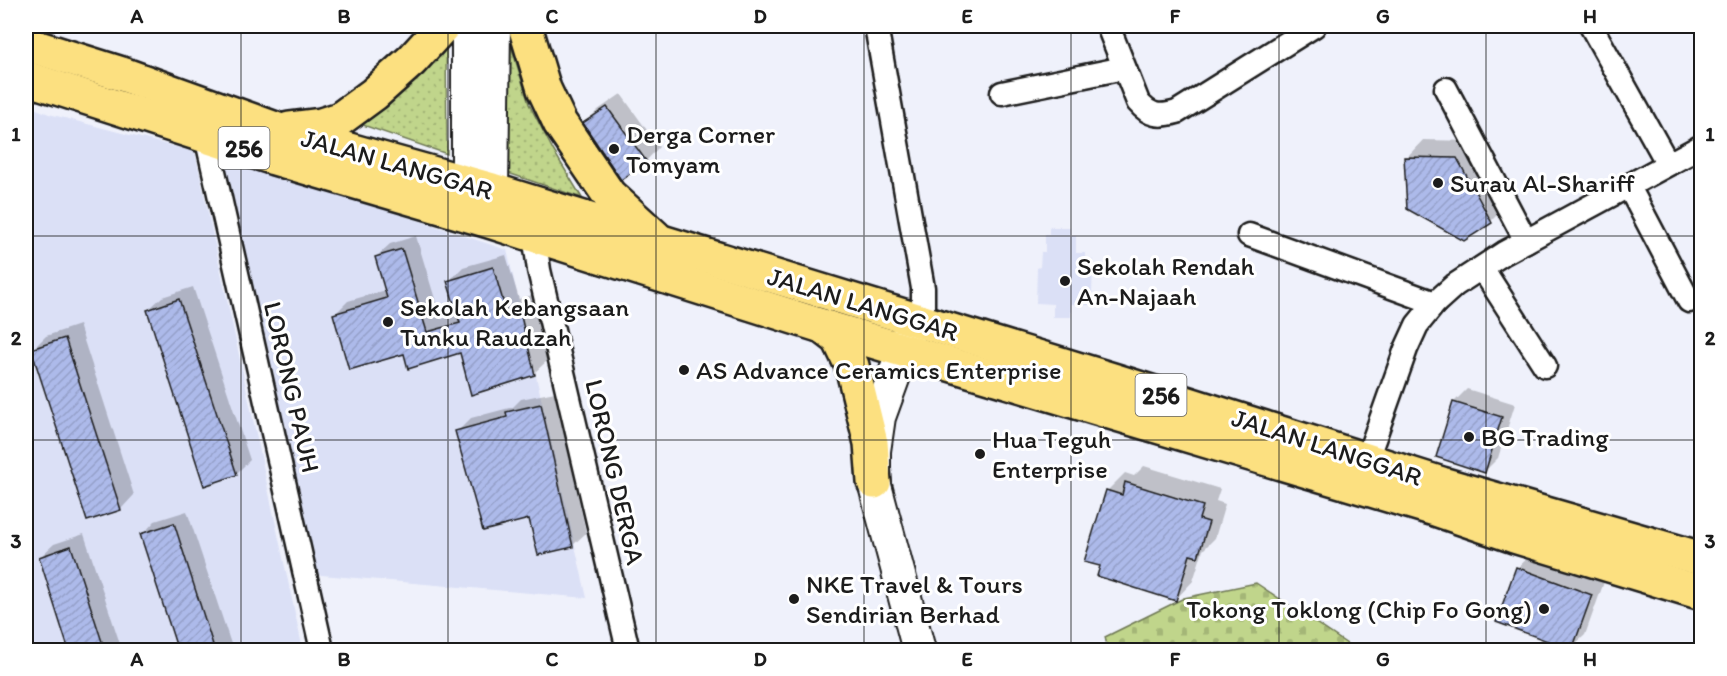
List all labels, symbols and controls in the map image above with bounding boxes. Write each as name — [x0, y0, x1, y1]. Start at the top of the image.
text: A — [130, 4, 144, 28]
text: B — [338, 4, 351, 28]
text: C — [546, 4, 559, 28]
text: D — [753, 4, 767, 28]
text: E — [961, 4, 973, 28]
text: F — [1170, 4, 1181, 28]
text: G — [1376, 4, 1390, 28]
text: H — [1583, 4, 1597, 28]
place label: Derga Corner Tomyam — [626, 118, 775, 180]
street label: JALAN LANGGAR — [297, 121, 497, 207]
text: 1 — [11, 122, 21, 146]
text: 1 — [1705, 122, 1715, 146]
road number: 256 — [218, 127, 270, 169]
marker: Derga Corner Tomyam — [607, 142, 621, 156]
place label: Surau Al-Shariff — [1450, 167, 1635, 199]
marker: Surau Al-Shariff — [1431, 176, 1445, 190]
place label: Sekolah Rendah An-Najaah — [1077, 250, 1255, 312]
street label: JALAN LANGGAR — [764, 260, 962, 348]
marker: Sekolah Rendah An-Najaah — [1058, 274, 1072, 288]
place label: Sekolah Kebangsaan Tunku Raudzah — [400, 291, 629, 353]
street label: LORONG PAUH — [257, 298, 327, 476]
marker: Sekolah Kebangsaan Tunku Raudzah — [381, 315, 395, 329]
text: 2 — [11, 326, 22, 350]
text: 2 — [1705, 326, 1716, 350]
place label: AS Advance Ceramics Enterprise — [696, 354, 1061, 386]
marker: AS Advance Ceramics Enterprise — [677, 363, 691, 377]
road number: 256 — [1136, 374, 1186, 416]
street label: LORONG DERGA — [578, 376, 652, 568]
street label: JALAN LANGGAR — [1228, 401, 1426, 493]
place label: BG Trading — [1481, 421, 1609, 453]
place label: Hua Teguh Enterprise — [992, 423, 1111, 485]
marker: BG Trading — [1462, 430, 1476, 444]
marker: Hua Teguh Enterprise — [973, 447, 987, 461]
text: 3 — [11, 529, 22, 553]
text: 3 — [1705, 529, 1716, 553]
place label: NKE Travel & Tours Sendirian Berhad — [806, 568, 1023, 630]
marker: NKE Travel & Tours Sendirian Berhad — [787, 592, 801, 606]
place label: Tokong Toklong (Chip Fo Gong) — [1186, 593, 1532, 625]
marker: Tokong Toklong (Chip Fo Gong) — [1537, 602, 1551, 616]
text: A — [130, 647, 144, 671]
text: B — [338, 647, 351, 671]
text: C — [546, 647, 559, 671]
text: D — [753, 647, 767, 671]
text: E — [961, 647, 973, 671]
text: F — [1170, 647, 1181, 671]
text: G — [1376, 647, 1390, 671]
text: H — [1583, 647, 1597, 671]

